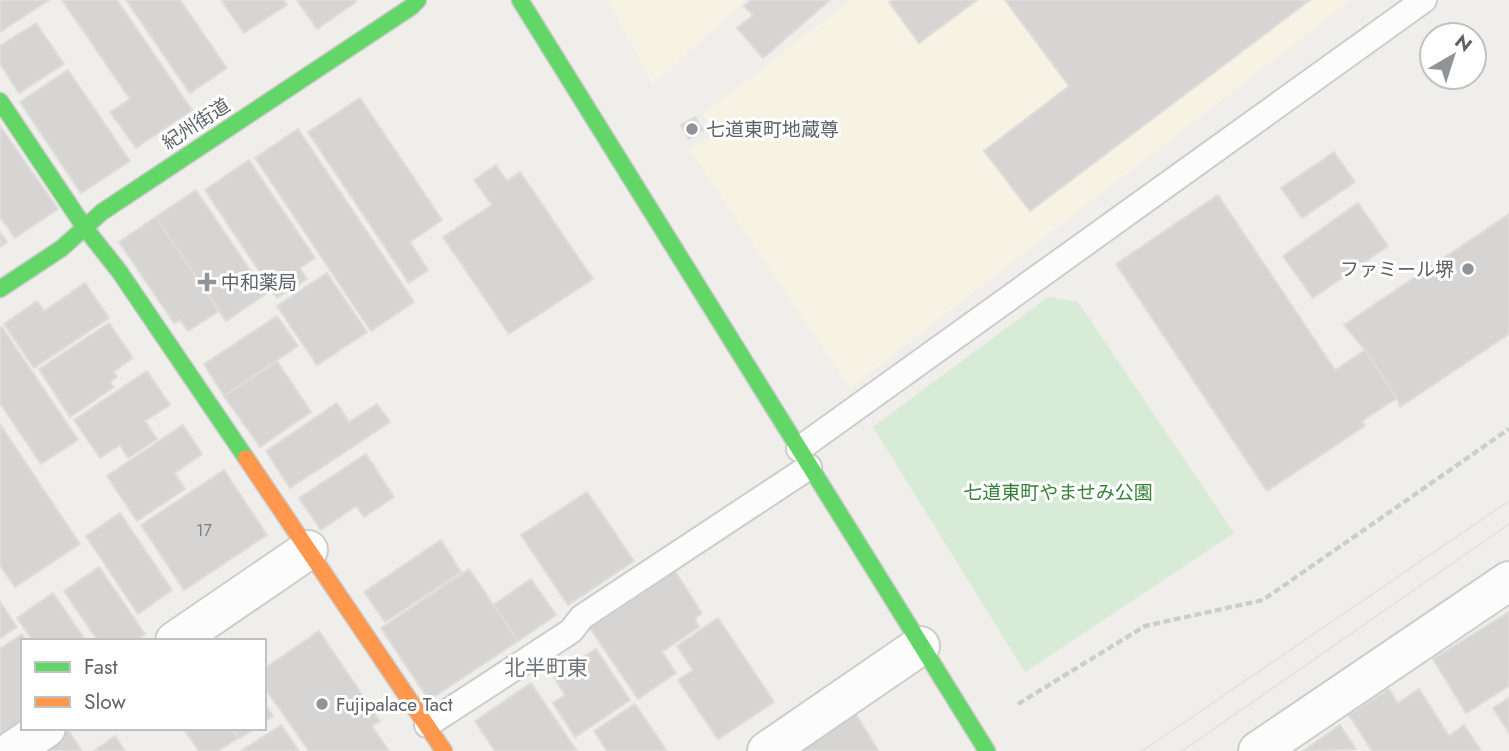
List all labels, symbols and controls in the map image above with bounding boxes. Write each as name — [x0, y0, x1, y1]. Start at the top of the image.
north arrow — [1418, 21, 1488, 91]
text: N — [1449, 28, 1478, 58]
street label: 紀州街道 — [157, 92, 235, 156]
place label: 七道東町地蔵尊 — [706, 116, 839, 143]
marker: 七道東町地蔵尊 — [684, 121, 700, 137]
place label: ファミール堺 — [1340, 256, 1454, 283]
marker: ファミール堺 — [1460, 261, 1476, 277]
place label: 中和薬局 — [221, 269, 297, 296]
marker: 中和薬局 — [199, 274, 215, 290]
park label: 七道東町やませみ公園 — [963, 479, 1153, 506]
house number: 17 — [196, 519, 212, 542]
legend — [21, 639, 266, 730]
text: Fast — [84, 652, 117, 682]
district label: 北半町東 — [504, 653, 588, 683]
text: Slow — [84, 687, 126, 717]
place label: Fujipalace Tact — [336, 691, 453, 718]
marker: Fujipalace Tact — [314, 696, 330, 712]

